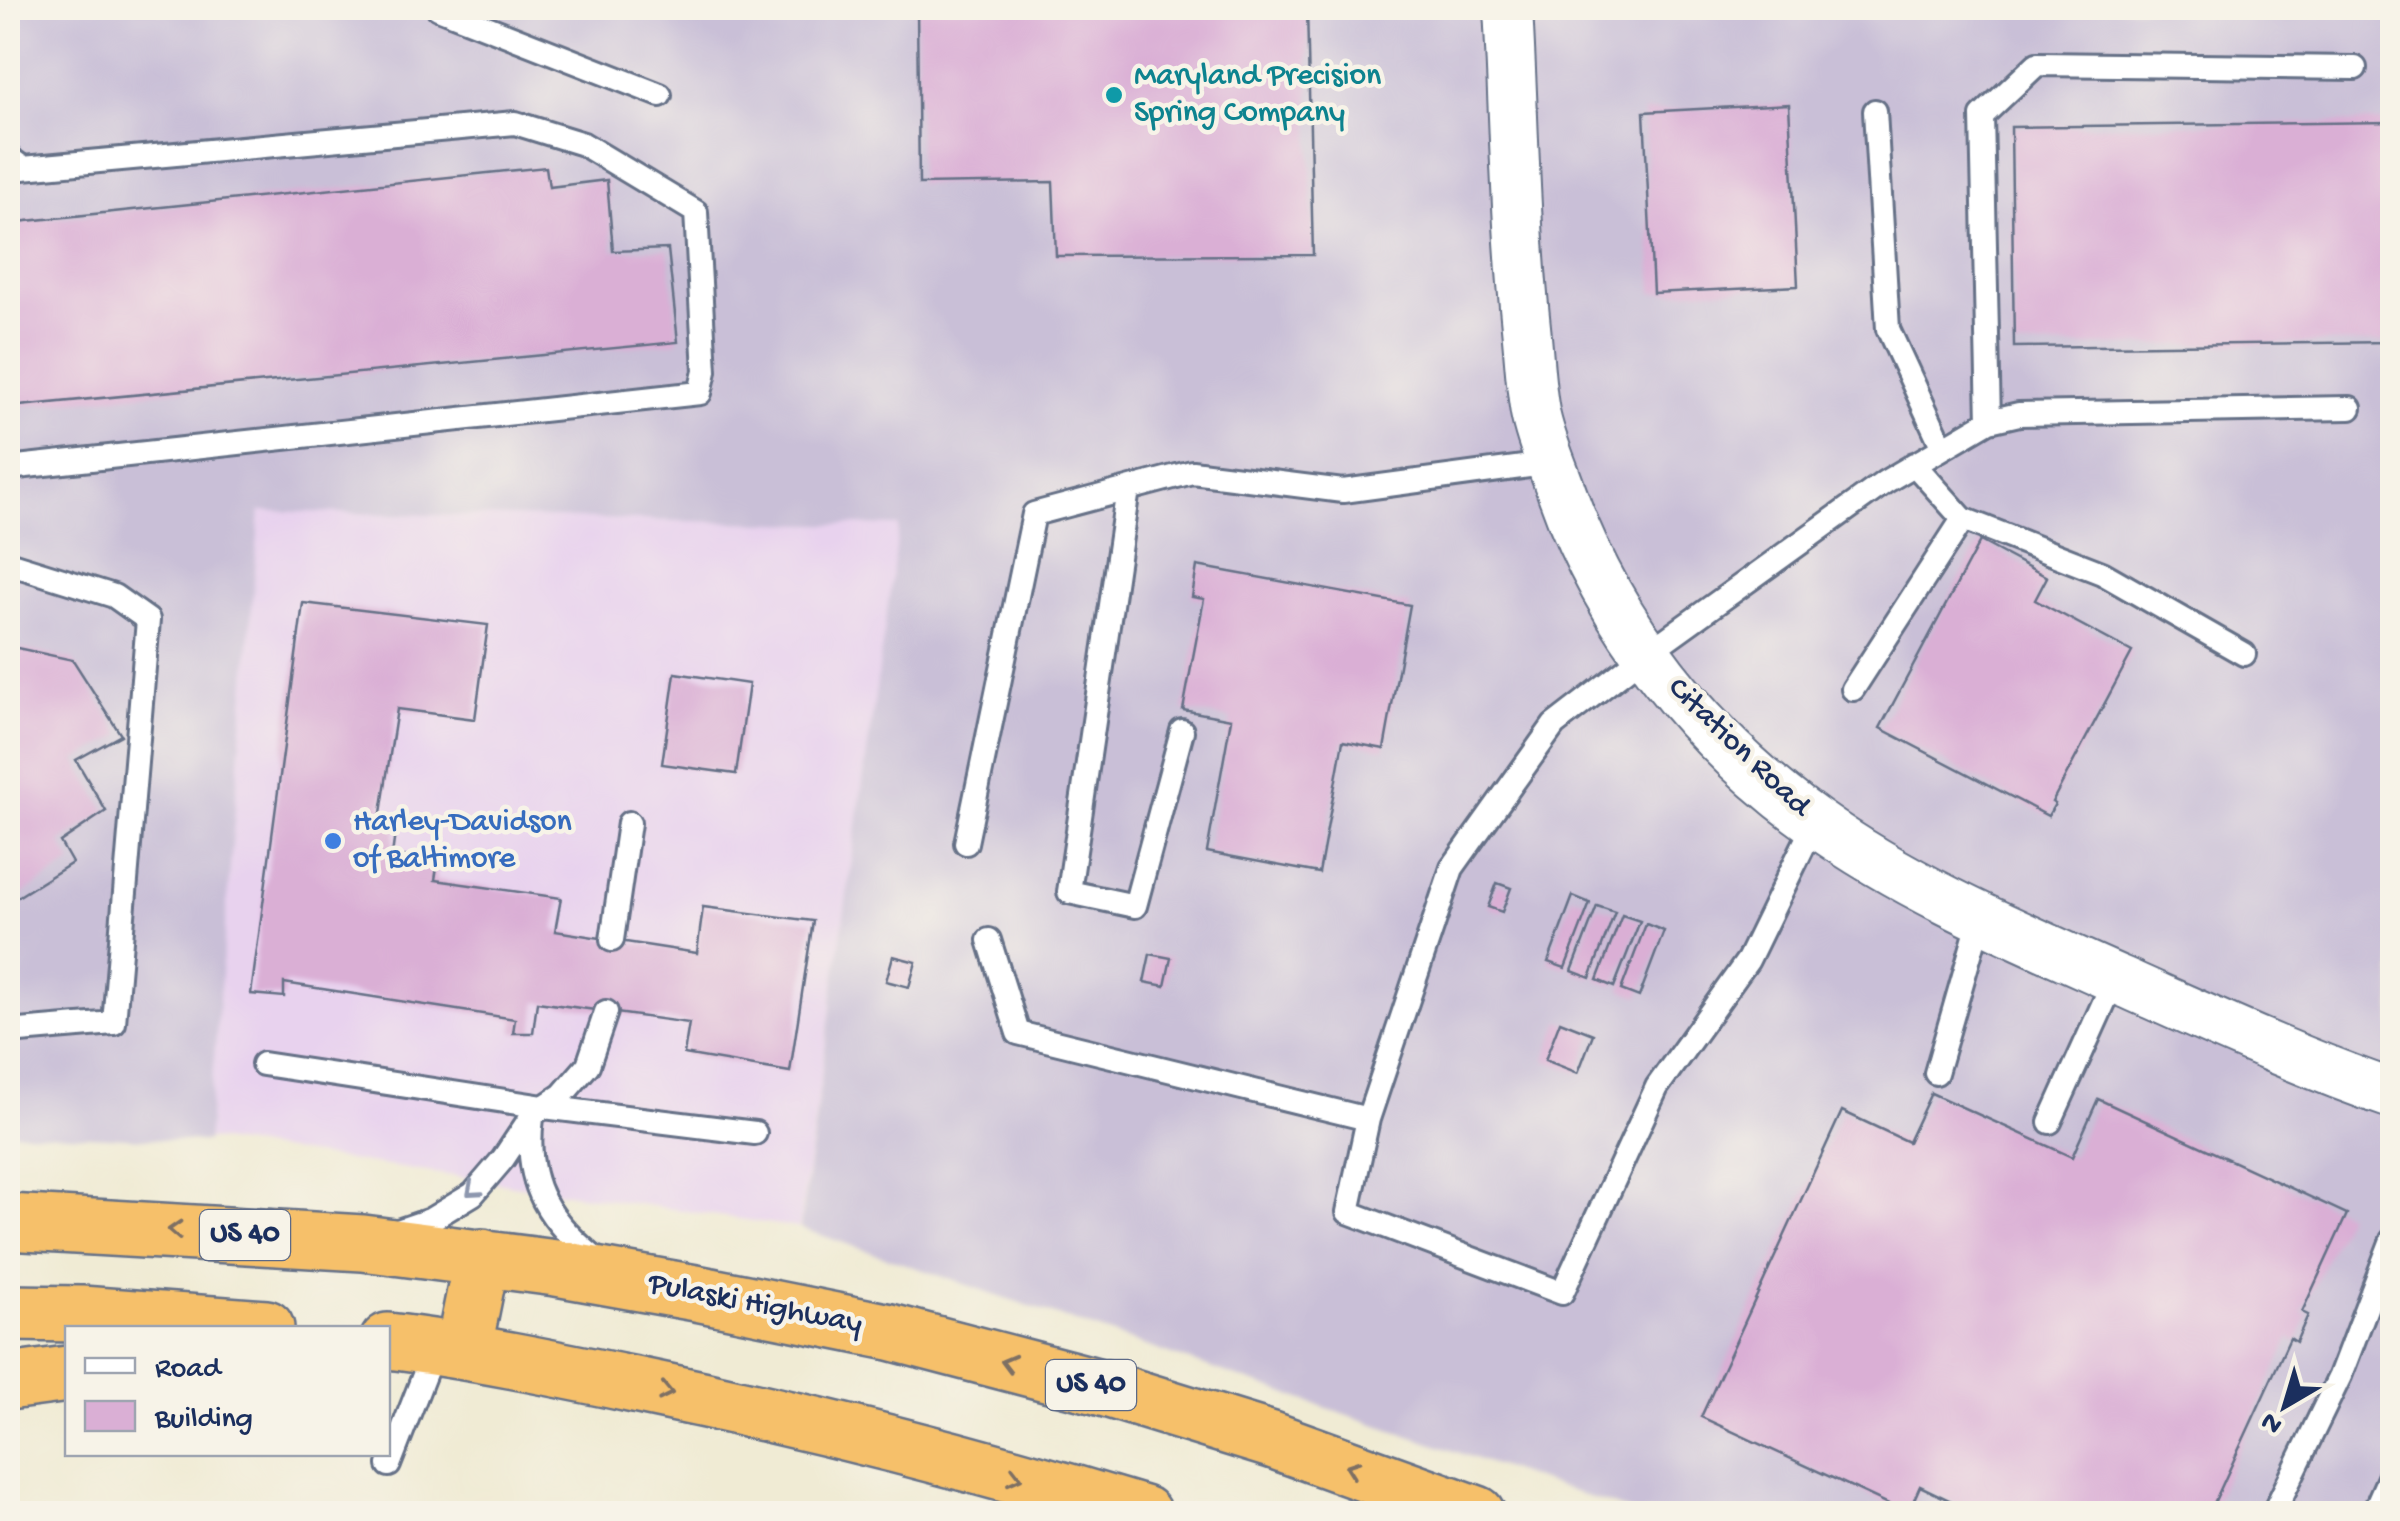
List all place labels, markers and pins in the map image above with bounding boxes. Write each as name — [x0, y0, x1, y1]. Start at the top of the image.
place label: Maryland Precision Spring Company — [1134, 58, 1381, 133]
marker: Maryland Precision Spring Company — [1103, 84, 1125, 106]
place label: Harley-Davidson of Baltimore — [353, 804, 572, 879]
marker: Harley-Davidson of Baltimore — [322, 830, 344, 852]

